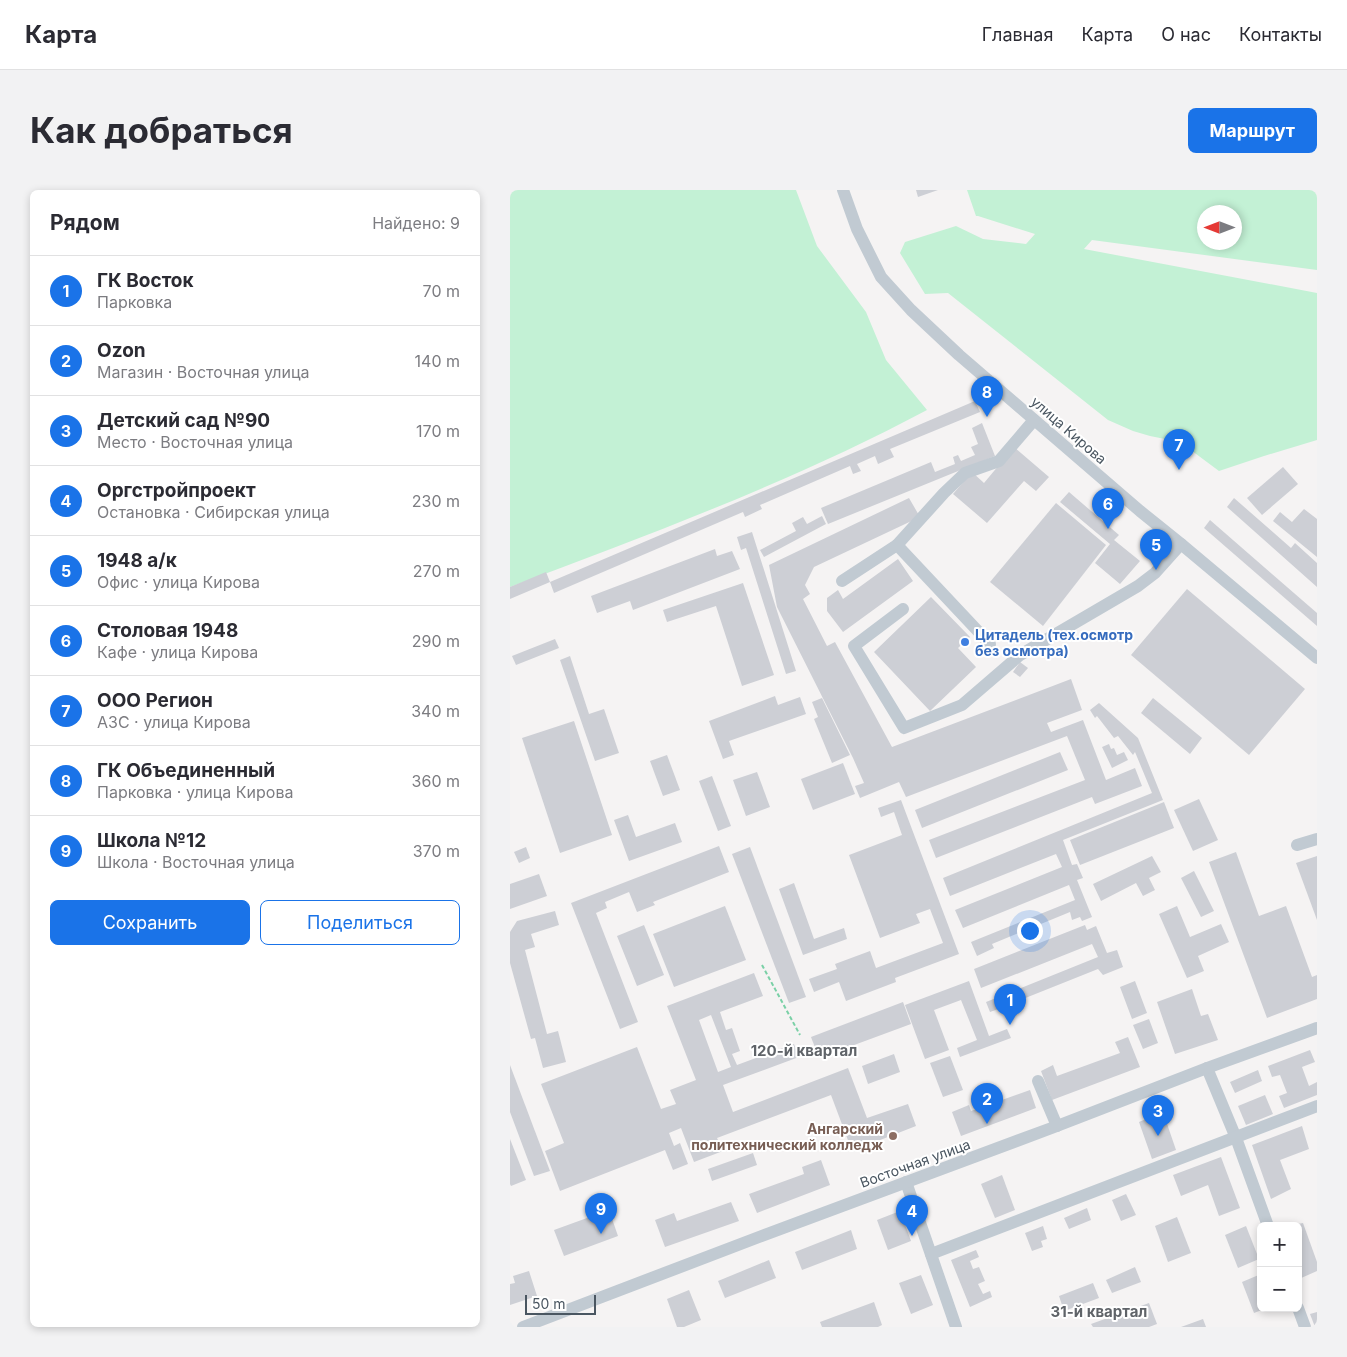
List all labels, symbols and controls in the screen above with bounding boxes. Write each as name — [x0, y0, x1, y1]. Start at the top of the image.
text: Карта — [25, 20, 97, 49]
text: Главная — [982, 24, 1053, 45]
text: Карта — [1081, 24, 1133, 45]
text: О нас — [1161, 24, 1211, 45]
text: Контакты — [1239, 24, 1322, 45]
button: Маршрут — [1188, 108, 1317, 153]
text: Как добраться — [30, 109, 293, 151]
north arrow — [1197, 205, 1242, 250]
text: Рядом — [50, 210, 120, 235]
text: Найдено: 9 — [372, 213, 460, 233]
text: ГК Восток — [97, 269, 194, 292]
text: 1 — [63, 281, 69, 301]
text: 70 m — [423, 281, 460, 301]
text: Парковка — [97, 292, 172, 312]
text: Ozon — [97, 339, 146, 362]
text: 2 — [61, 351, 71, 371]
text: 140 m — [415, 351, 460, 371]
text: Магазин · Восточная улица — [97, 362, 310, 382]
pin: 8 — [971, 376, 1003, 417]
street label: улица Кирова — [1028, 393, 1110, 467]
text: Детский сад №90 — [97, 409, 270, 432]
text: 3 — [61, 421, 71, 441]
text: 170 m — [416, 421, 460, 441]
pin: 7 — [1163, 429, 1195, 470]
text: Место · Восточная улица — [97, 432, 293, 452]
text: Оргстройпроект — [97, 479, 256, 502]
pin: 6 — [1092, 488, 1124, 529]
text: 4 — [61, 491, 71, 511]
text: 230 m — [412, 491, 460, 511]
text: Остановка · Сибирская улица — [97, 502, 330, 522]
pin: 5 — [1140, 529, 1172, 570]
text: 1948 а/к — [97, 549, 177, 572]
text: 5 — [61, 561, 71, 581]
text: 270 m — [413, 561, 460, 581]
text: Офис · улица Кирова — [97, 572, 260, 592]
text: Столовая 1948 — [97, 619, 238, 642]
place label: Цитадель (тех.осмотр без осмотра) — [975, 626, 1133, 659]
text: 6 — [61, 631, 71, 651]
text: 290 m — [412, 631, 460, 651]
marker: Цитадель (тех.осмотр без осмотра) — [959, 636, 971, 648]
text: Кафе · улица Кирова — [97, 642, 258, 662]
text: ООО Регион — [97, 689, 213, 712]
text: 7 — [61, 701, 71, 721]
text: 340 m — [411, 701, 460, 721]
text: АЗС · улица Кирова — [97, 712, 251, 732]
text: ГК Объединенный — [97, 759, 275, 782]
text: 8 — [61, 771, 71, 791]
text: 360 m — [412, 771, 460, 791]
text: Парковка · улица Кирова — [97, 782, 293, 802]
text: Школа №12 — [97, 829, 206, 852]
text: 9 — [61, 841, 71, 861]
text: 370 m — [413, 841, 460, 861]
text: Школа · Восточная улица — [97, 852, 295, 872]
button: Сохранить — [50, 900, 250, 945]
button: Поделиться — [260, 900, 460, 945]
your location — [1017, 918, 1043, 944]
pin: 1 — [994, 984, 1026, 1025]
district label: 120-й квартал — [751, 1041, 857, 1060]
pin: 2 — [971, 1083, 1003, 1124]
pin: 3 — [1142, 1095, 1174, 1136]
place label: Ангарский политехнический колледж — [691, 1120, 883, 1153]
marker: Ангарский политехнический колледж — [887, 1130, 899, 1142]
street label: Восточная улица — [858, 1135, 972, 1191]
pin: 9 — [585, 1193, 617, 1234]
pin: 4 — [896, 1195, 928, 1236]
map controls — [1257, 1222, 1302, 1312]
button: + — [1257, 1222, 1302, 1267]
button: − — [1257, 1267, 1302, 1312]
scale bar — [525, 1292, 596, 1315]
text: 50 m — [532, 1295, 566, 1312]
district label: 31-й квартал — [1051, 1302, 1147, 1321]

